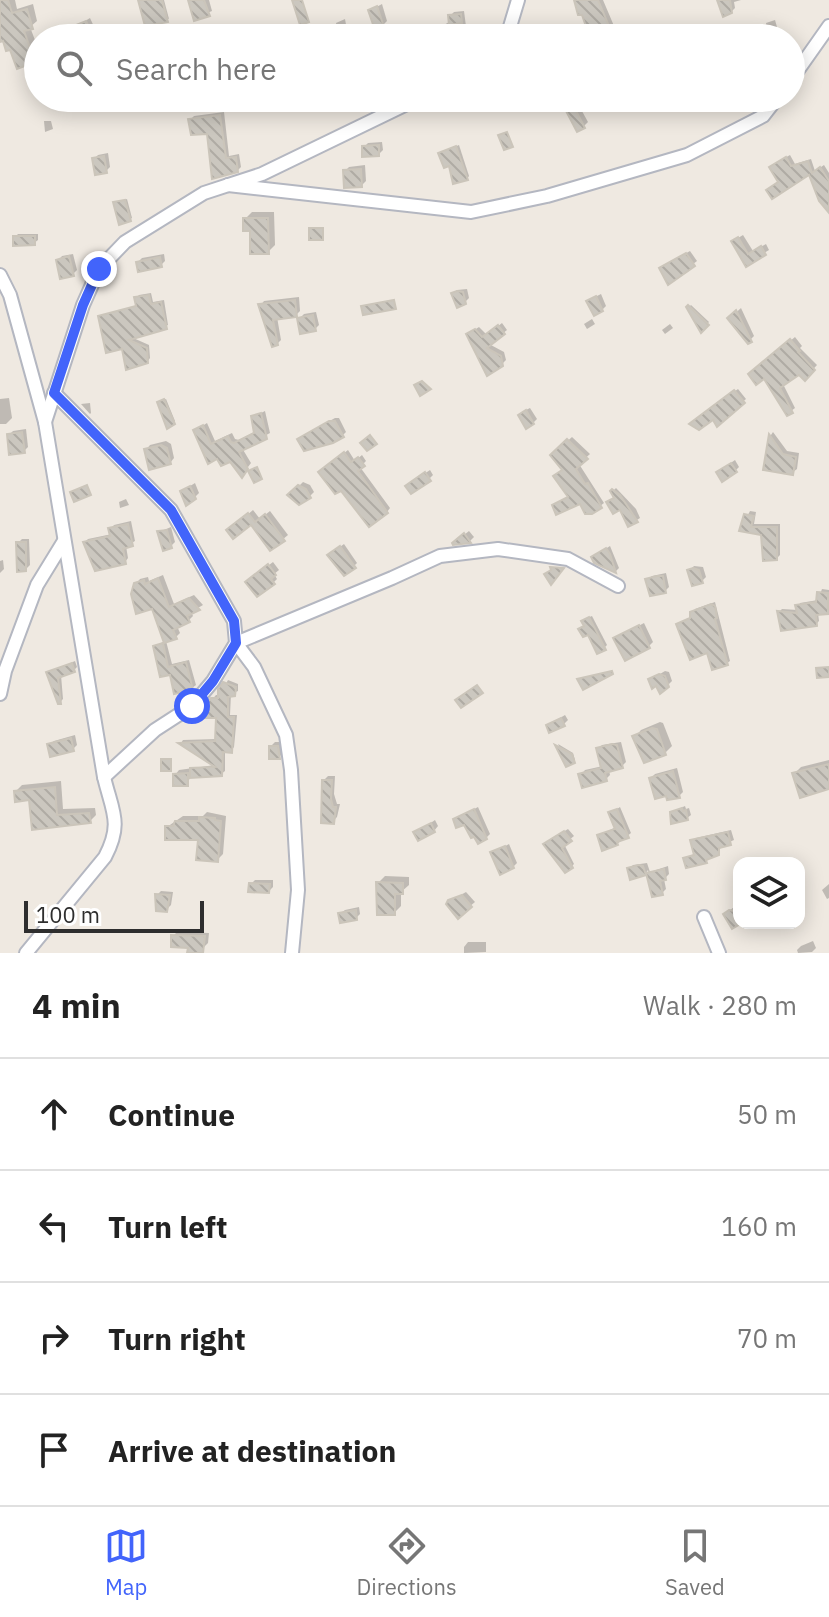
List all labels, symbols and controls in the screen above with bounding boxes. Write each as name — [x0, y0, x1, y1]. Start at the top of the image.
search box — [24, 24, 805, 112]
icon: search — [52, 46, 96, 90]
text: Search here — [116, 49, 277, 88]
route end — [81, 251, 117, 287]
route start — [174, 688, 210, 724]
map controls — [733, 857, 805, 929]
button: layers — [733, 857, 805, 929]
scale bar — [24, 897, 204, 933]
text: 100 m — [36, 900, 100, 929]
text: 4 min — [32, 983, 121, 1027]
text: Walk · 280 m — [643, 988, 797, 1022]
icon: ahead — [32, 1092, 76, 1136]
text: Continue — [108, 1095, 235, 1134]
text: 50 m — [737, 1097, 797, 1131]
icon: left — [32, 1204, 76, 1248]
text: Turn left — [108, 1207, 227, 1246]
text: 160 m — [721, 1209, 797, 1243]
icon: right — [32, 1316, 76, 1360]
text: Turn right — [108, 1319, 246, 1358]
text: 70 m — [737, 1321, 797, 1355]
icon: arrive — [32, 1428, 76, 1472]
text: Arrive at destination — [108, 1431, 396, 1470]
tab: Map — [104, 1524, 148, 1601]
tab: Directions — [357, 1524, 457, 1601]
tab: Saved — [665, 1524, 725, 1601]

